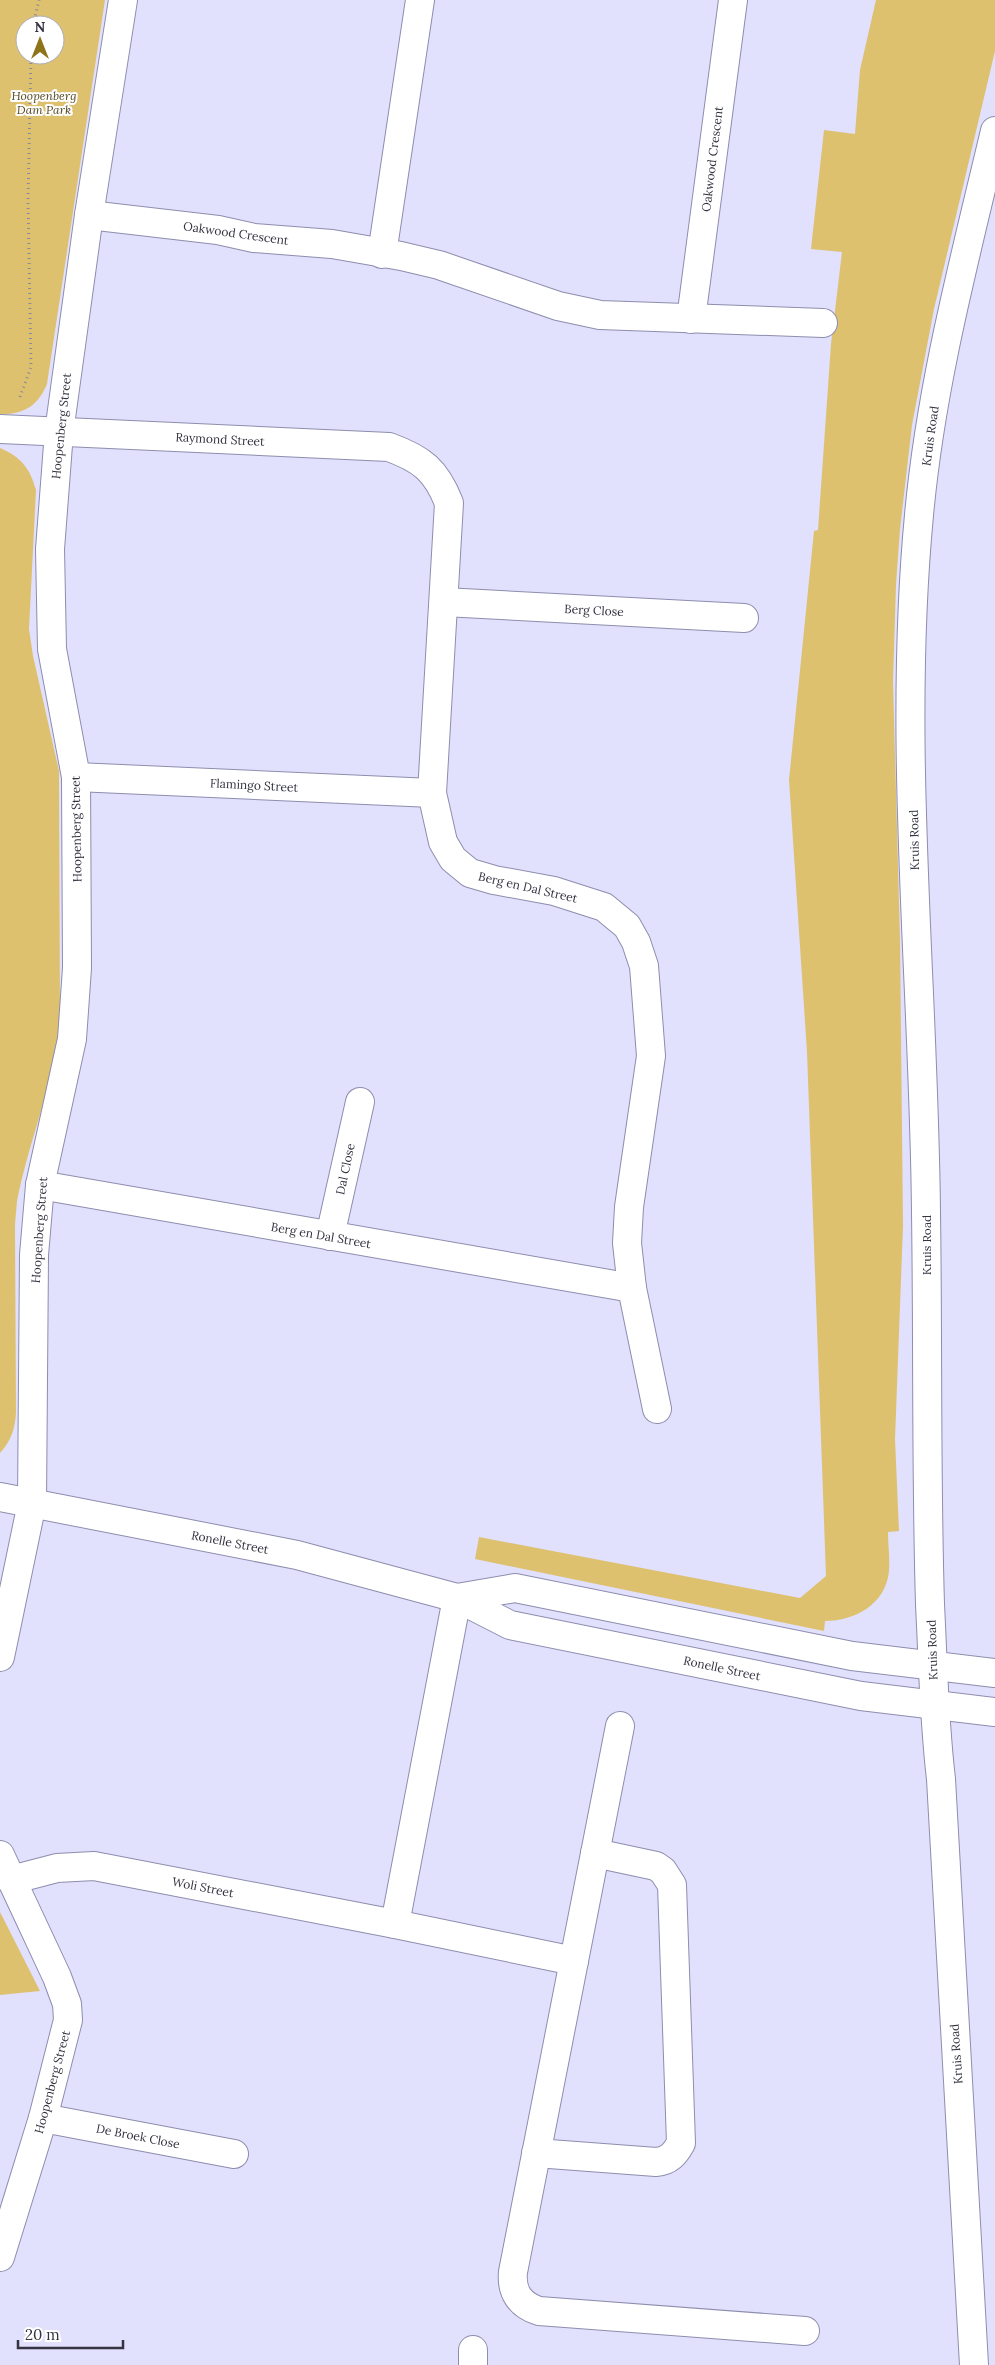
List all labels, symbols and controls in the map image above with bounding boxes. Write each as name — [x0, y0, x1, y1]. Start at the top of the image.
north arrow — [15, 15, 65, 65]
text: N — [35, 18, 46, 36]
park label: Hoopenberg Dam Park — [11, 88, 77, 117]
street label: Oakwood Crescent — [698, 105, 726, 213]
street label: Oakwood Crescent — [182, 218, 290, 248]
street label: Hoopenberg Street — [48, 372, 74, 480]
street label: Kruis Road — [918, 405, 942, 467]
street label: Raymond Street — [175, 429, 265, 449]
street label: Berg Close — [564, 601, 625, 619]
street label: Hoopenberg Street — [68, 775, 84, 882]
street label: Flamingo Street — [210, 775, 299, 795]
street label: Kruis Road — [906, 810, 922, 870]
street label: Berg en Dal Street — [477, 868, 579, 906]
street label: Dal Close — [332, 1141, 358, 1196]
street label: Hoopenberg Street — [28, 1176, 50, 1284]
street label: Kruis Road — [919, 1215, 934, 1275]
street label: Berg en Dal Street — [270, 1219, 373, 1251]
street label: Ronelle Street — [190, 1527, 270, 1557]
street label: Kruis Road — [923, 1620, 941, 1680]
street label: Ronelle Street — [682, 1653, 762, 1684]
street label: Woli Street — [171, 1874, 235, 1900]
street label: Kruis Road — [946, 2023, 966, 2085]
street label: Hoopenberg Street — [31, 2028, 73, 2135]
street label: De Broek Close — [95, 2121, 182, 2152]
scale bar — [18, 2318, 122, 2350]
text: 20 m — [25, 2325, 60, 2344]

